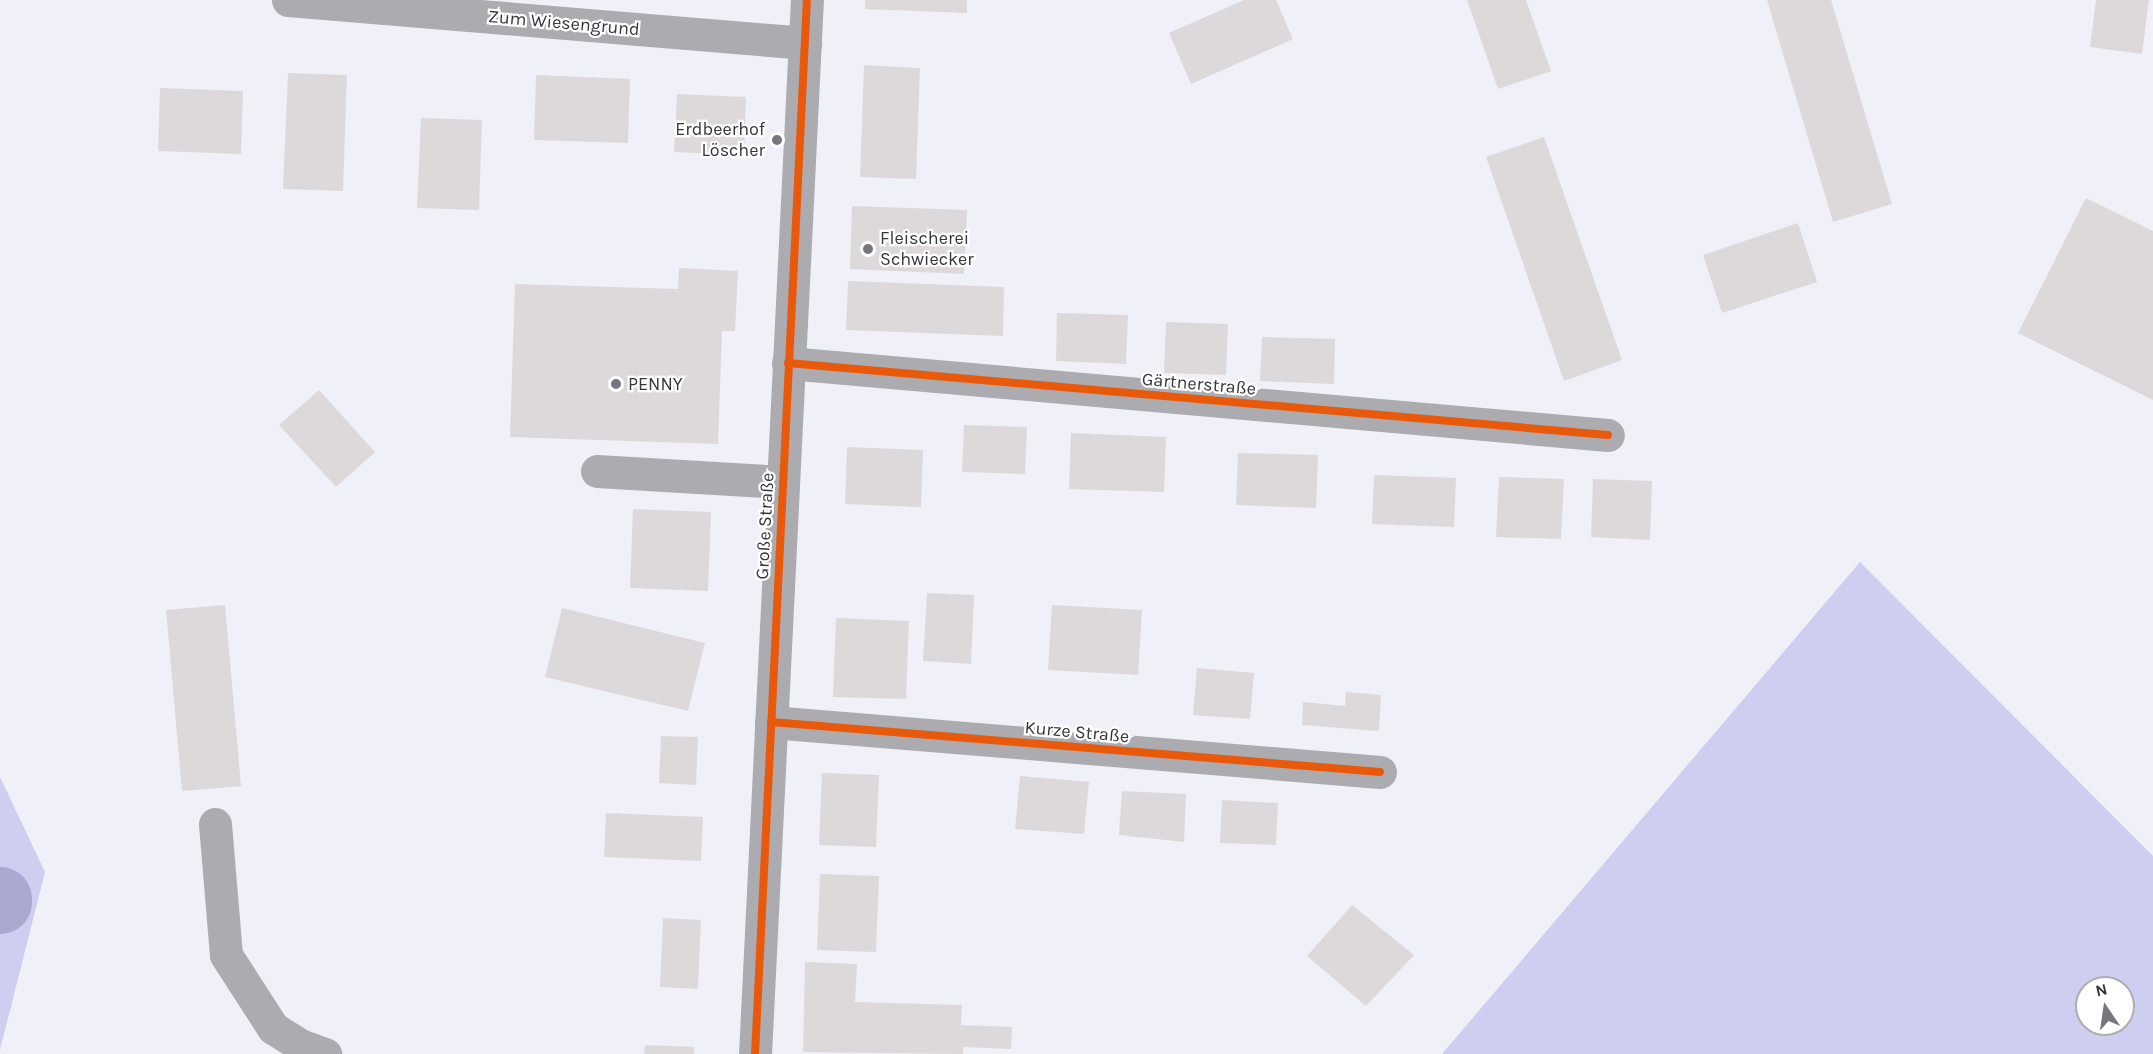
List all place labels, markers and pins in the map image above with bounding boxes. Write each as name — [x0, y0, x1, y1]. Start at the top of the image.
place label: Erdbeerhof Löscher — [675, 119, 765, 162]
marker: Erdbeerhof Löscher — [770, 133, 784, 147]
place label: Fleischerei Schwiecker — [880, 228, 974, 270]
marker: Fleischerei Schwiecker — [861, 242, 875, 256]
place label: PENNY — [628, 373, 683, 395]
marker: PENNY — [609, 377, 623, 391]

